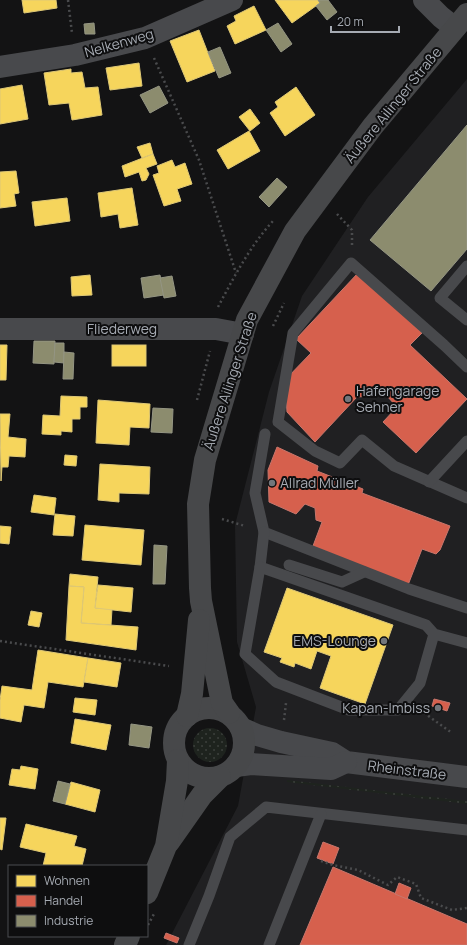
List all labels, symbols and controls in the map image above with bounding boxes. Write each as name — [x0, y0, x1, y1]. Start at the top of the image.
scale bar — [331, 8, 399, 34]
text: 20 m — [337, 13, 364, 30]
street label: Nelkenweg — [82, 24, 156, 61]
street label: Äußere Ailinger Straße — [340, 43, 445, 167]
street label: Äußere Ailinger Straße — [198, 309, 261, 452]
street label: Fliederweg — [87, 319, 157, 338]
place label: Hafengarage Sehner — [356, 381, 439, 416]
marker: Hafengarage Sehner — [343, 394, 353, 404]
place label: Allrad Müller — [280, 473, 359, 492]
marker: Allrad Müller — [267, 478, 277, 488]
place label: EMS-Lounge — [293, 631, 376, 650]
marker: EMS-Lounge — [379, 636, 389, 646]
place label: Kapan-Imbiss — [342, 698, 430, 717]
marker: Kapan-Imbiss — [433, 703, 443, 713]
street label: Rheinstraße — [367, 755, 447, 784]
legend — [8, 865, 148, 937]
text: Wohnen — [44, 872, 90, 889]
text: Handel — [44, 892, 83, 909]
text: Industrie — [44, 912, 93, 929]

